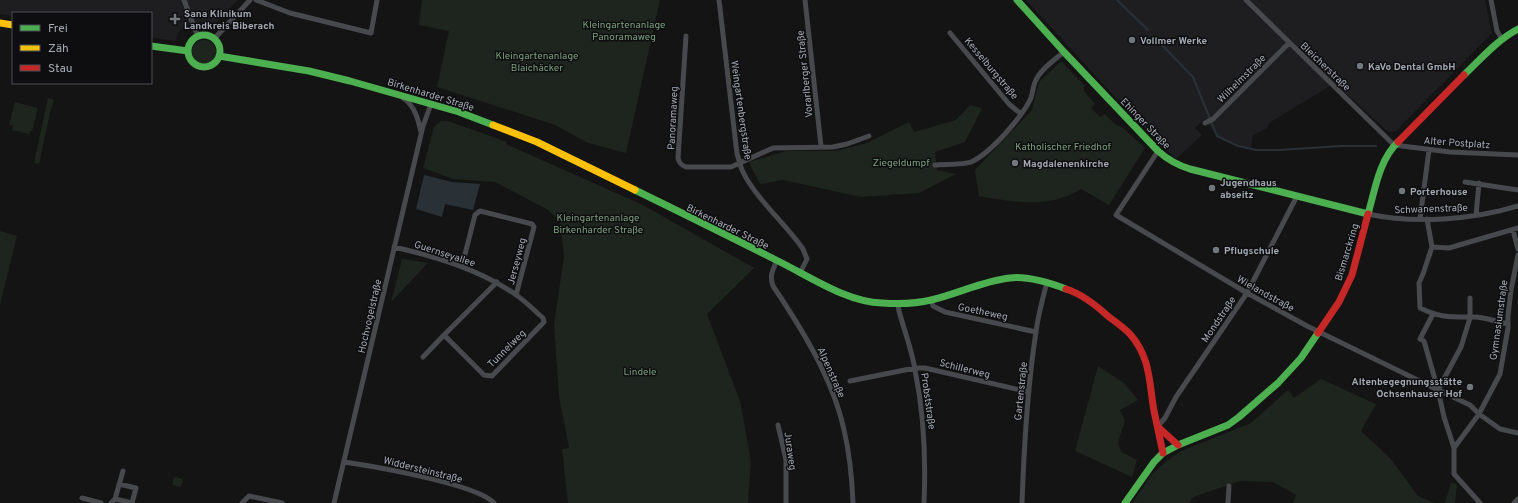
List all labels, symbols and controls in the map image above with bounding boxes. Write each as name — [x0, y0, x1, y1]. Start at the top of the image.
place label: Sana Klinikum Landkreis Biberach — [184, 8, 275, 33]
legend — [12, 12, 152, 84]
marker: Sana Klinikum Landkreis Biberach — [169, 13, 181, 25]
park label: Kleingartenanlage Panoramaweg — [583, 19, 665, 44]
text: Frei — [48, 21, 68, 37]
street label: Vorarlberger Straße — [794, 29, 817, 118]
street label: Kesselburgstraße — [961, 35, 1021, 103]
marker: Vollmer Werke — [1127, 35, 1137, 45]
place label: Vollmer Werke — [1140, 35, 1208, 48]
street label: Bleicherstraße — [1297, 40, 1353, 94]
text: Zäh — [48, 41, 69, 57]
park label: Kleingartenanlage Blaichäcker — [496, 50, 578, 75]
street label: Wilhelmstraße — [1215, 52, 1269, 106]
street label: Weingartenbergstraße — [727, 60, 754, 161]
text: Stau — [48, 61, 73, 77]
marker: KaVo Dental GmbH — [1355, 61, 1365, 71]
place label: KaVo Dental GmbH — [1368, 61, 1455, 74]
street label: Birkenharder Straße — [386, 76, 476, 115]
street label: Panoramaweg — [665, 86, 682, 150]
street label: Ehinger Straße — [1117, 96, 1173, 152]
street label: Alter Postplatz — [1423, 135, 1491, 152]
park label: Katholischer Friedhof — [1015, 141, 1112, 154]
park label: Ziegeldumpf — [873, 157, 930, 170]
marker: Magdalenenkirche — [1010, 158, 1020, 168]
place label: Magdalenenkirche — [1023, 158, 1109, 171]
place label: Jugendhaus abseitz — [1220, 177, 1277, 202]
marker: Jugendhaus abseitz — [1207, 183, 1217, 193]
marker: Porterhouse — [1397, 186, 1407, 196]
place label: Porterhouse — [1410, 186, 1468, 199]
street label: Birkenharder Straße — [684, 202, 771, 253]
street label: Schwanenstraße — [1394, 202, 1468, 217]
park label: Kleingartenanlage Birkenharder Straße — [553, 212, 643, 237]
street label: Bismarckring — [1333, 222, 1362, 283]
street label: Jerseyweg — [505, 237, 530, 286]
street label: Guernseyallee — [412, 238, 477, 270]
marker: Pflugschule — [1211, 245, 1221, 255]
place label: Pflugschule — [1224, 245, 1280, 258]
street label: Wielandstraße — [1234, 273, 1296, 315]
street label: Hochvogelstraße — [356, 278, 385, 355]
street label: Gymnasiumstraße — [1487, 279, 1512, 361]
street label: Mondstraße — [1199, 294, 1239, 345]
street label: Goetheweg — [957, 301, 1009, 324]
street label: Tunnelweg — [485, 327, 529, 371]
street label: Alpenstraße — [814, 345, 848, 400]
street label: Schillerweg — [938, 357, 991, 382]
street label: Gartenstraße — [1012, 361, 1031, 421]
park label: Lindele — [624, 366, 656, 379]
street label: Probststraße — [917, 372, 938, 430]
place label: Altenbegegnungsstätte Ochsenhauser Hof — [1352, 376, 1462, 401]
marker: Altenbegegnungsstätte Ochsenhauser Hof — [1465, 382, 1475, 392]
street label: Juraweg — [780, 431, 799, 471]
street label: Widdersteinstraße — [382, 454, 464, 487]

